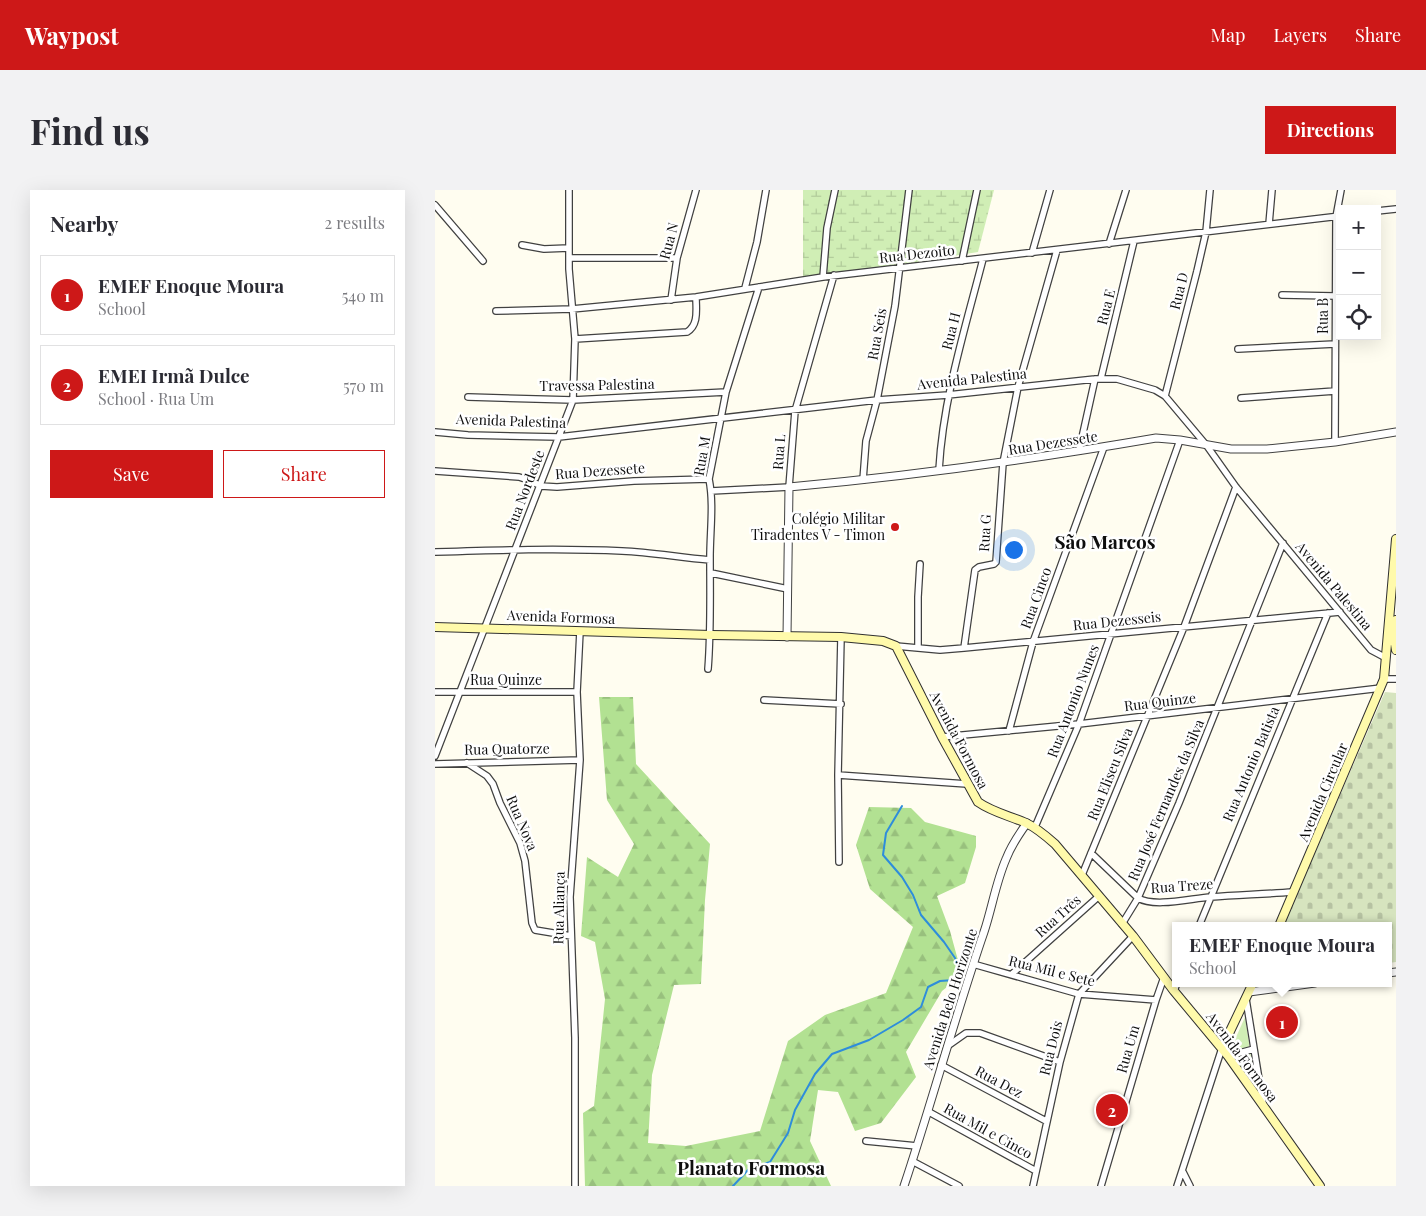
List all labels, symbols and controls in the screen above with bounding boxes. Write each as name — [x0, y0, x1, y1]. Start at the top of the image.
text: Waypost — [25, 19, 119, 51]
text: Map — [1210, 23, 1245, 47]
text: Layers — [1273, 23, 1327, 47]
text: Share — [1355, 23, 1401, 47]
button: Directions — [1265, 106, 1396, 154]
text: Find us — [30, 107, 150, 154]
map controls — [1336, 205, 1381, 340]
button: + — [1336, 205, 1381, 250]
text: Nearby — [50, 209, 119, 237]
text: 2 results — [325, 212, 385, 233]
street label: Rua N — [655, 220, 683, 261]
street label: Rua Dezoito — [878, 240, 956, 267]
button: − — [1336, 250, 1381, 295]
street label: Rua D — [1165, 270, 1192, 311]
text: EMEF Enoque Moura — [98, 272, 284, 298]
text: 1 — [64, 285, 70, 306]
text: 540 m — [342, 285, 384, 306]
street label: Rua E — [1092, 287, 1119, 327]
button: locate — [1336, 295, 1381, 340]
text: School — [98, 298, 146, 319]
street label: Rua B — [1313, 298, 1332, 334]
street label: Rua Seis — [863, 306, 890, 361]
street label: Rua H — [937, 310, 964, 352]
text: EMEI Irmã Dulce — [98, 362, 250, 388]
street label: Avenida Palestina — [915, 363, 1028, 394]
street label: Travessa Palestina — [539, 374, 655, 395]
text: 2 — [63, 375, 71, 396]
text: 570 m — [343, 375, 384, 396]
text: School · Rua Um — [98, 388, 214, 409]
street label: Avenida Palestina — [455, 409, 566, 432]
street label: Rua Dezessete — [1007, 426, 1099, 459]
street label: Rua L — [768, 433, 789, 470]
street label: Rua M — [689, 435, 714, 477]
street label: Rua Nordeste — [501, 447, 549, 533]
button: Save — [50, 450, 213, 498]
button: Share — [223, 450, 385, 498]
street label: Rua Dezessete — [554, 458, 646, 483]
place label: Colégio Militar Tiradentes V - Timon — [751, 509, 886, 544]
street label: Rua G — [974, 514, 995, 552]
marker: Colégio Militar Tiradentes V - Timon — [889, 521, 901, 533]
district label: São Marcos — [1055, 528, 1156, 554]
your location — [1001, 537, 1027, 563]
street label: Avenida Palestina — [1291, 537, 1377, 634]
street label: Rua Cinco — [1016, 564, 1056, 631]
street label: Avenida Formosa — [506, 605, 616, 628]
street label: Rua Dezesseis — [1072, 606, 1162, 635]
street label: Rua Antonio Nunes — [1042, 641, 1103, 760]
street label: Rua Quinze — [470, 670, 542, 689]
street label: Avenida Formosa — [925, 687, 993, 792]
street label: Rua Quinze — [1123, 688, 1197, 715]
street label: Rua Antonio Batista — [1218, 703, 1283, 824]
street label: Rua José Fernandes da Silva — [1123, 716, 1208, 883]
street label: Rua Eliseu Silva — [1082, 725, 1137, 823]
street label: Rua Quatorze — [464, 738, 550, 759]
street label: Avenida Circular — [1293, 739, 1352, 845]
street label: Rua Nova — [502, 792, 543, 853]
street label: Rua Aliança — [548, 871, 569, 945]
street label: Rua Treze — [1150, 874, 1214, 897]
street label: Rua Três — [1031, 890, 1085, 941]
popup — [1172, 922, 1392, 987]
street label: Avenida Belo Horizonte — [917, 926, 981, 1073]
text: EMEF Enoque Moura — [1189, 931, 1375, 957]
street label: Rua Mil e Sete — [1007, 951, 1097, 990]
text: School — [1189, 957, 1237, 978]
pin: 1 — [1266, 1003, 1298, 1041]
street label: Avenida Formosa — [1202, 1007, 1283, 1106]
street label: Rua Dois — [1035, 1019, 1066, 1077]
street label: Rua Um — [1112, 1022, 1144, 1075]
street label: Rua Dez — [972, 1061, 1027, 1102]
pin: 2 — [1096, 1091, 1128, 1129]
street label: Rua Mil e Cinco — [941, 1098, 1036, 1163]
district label: Planato Formosa — [677, 1154, 825, 1180]

